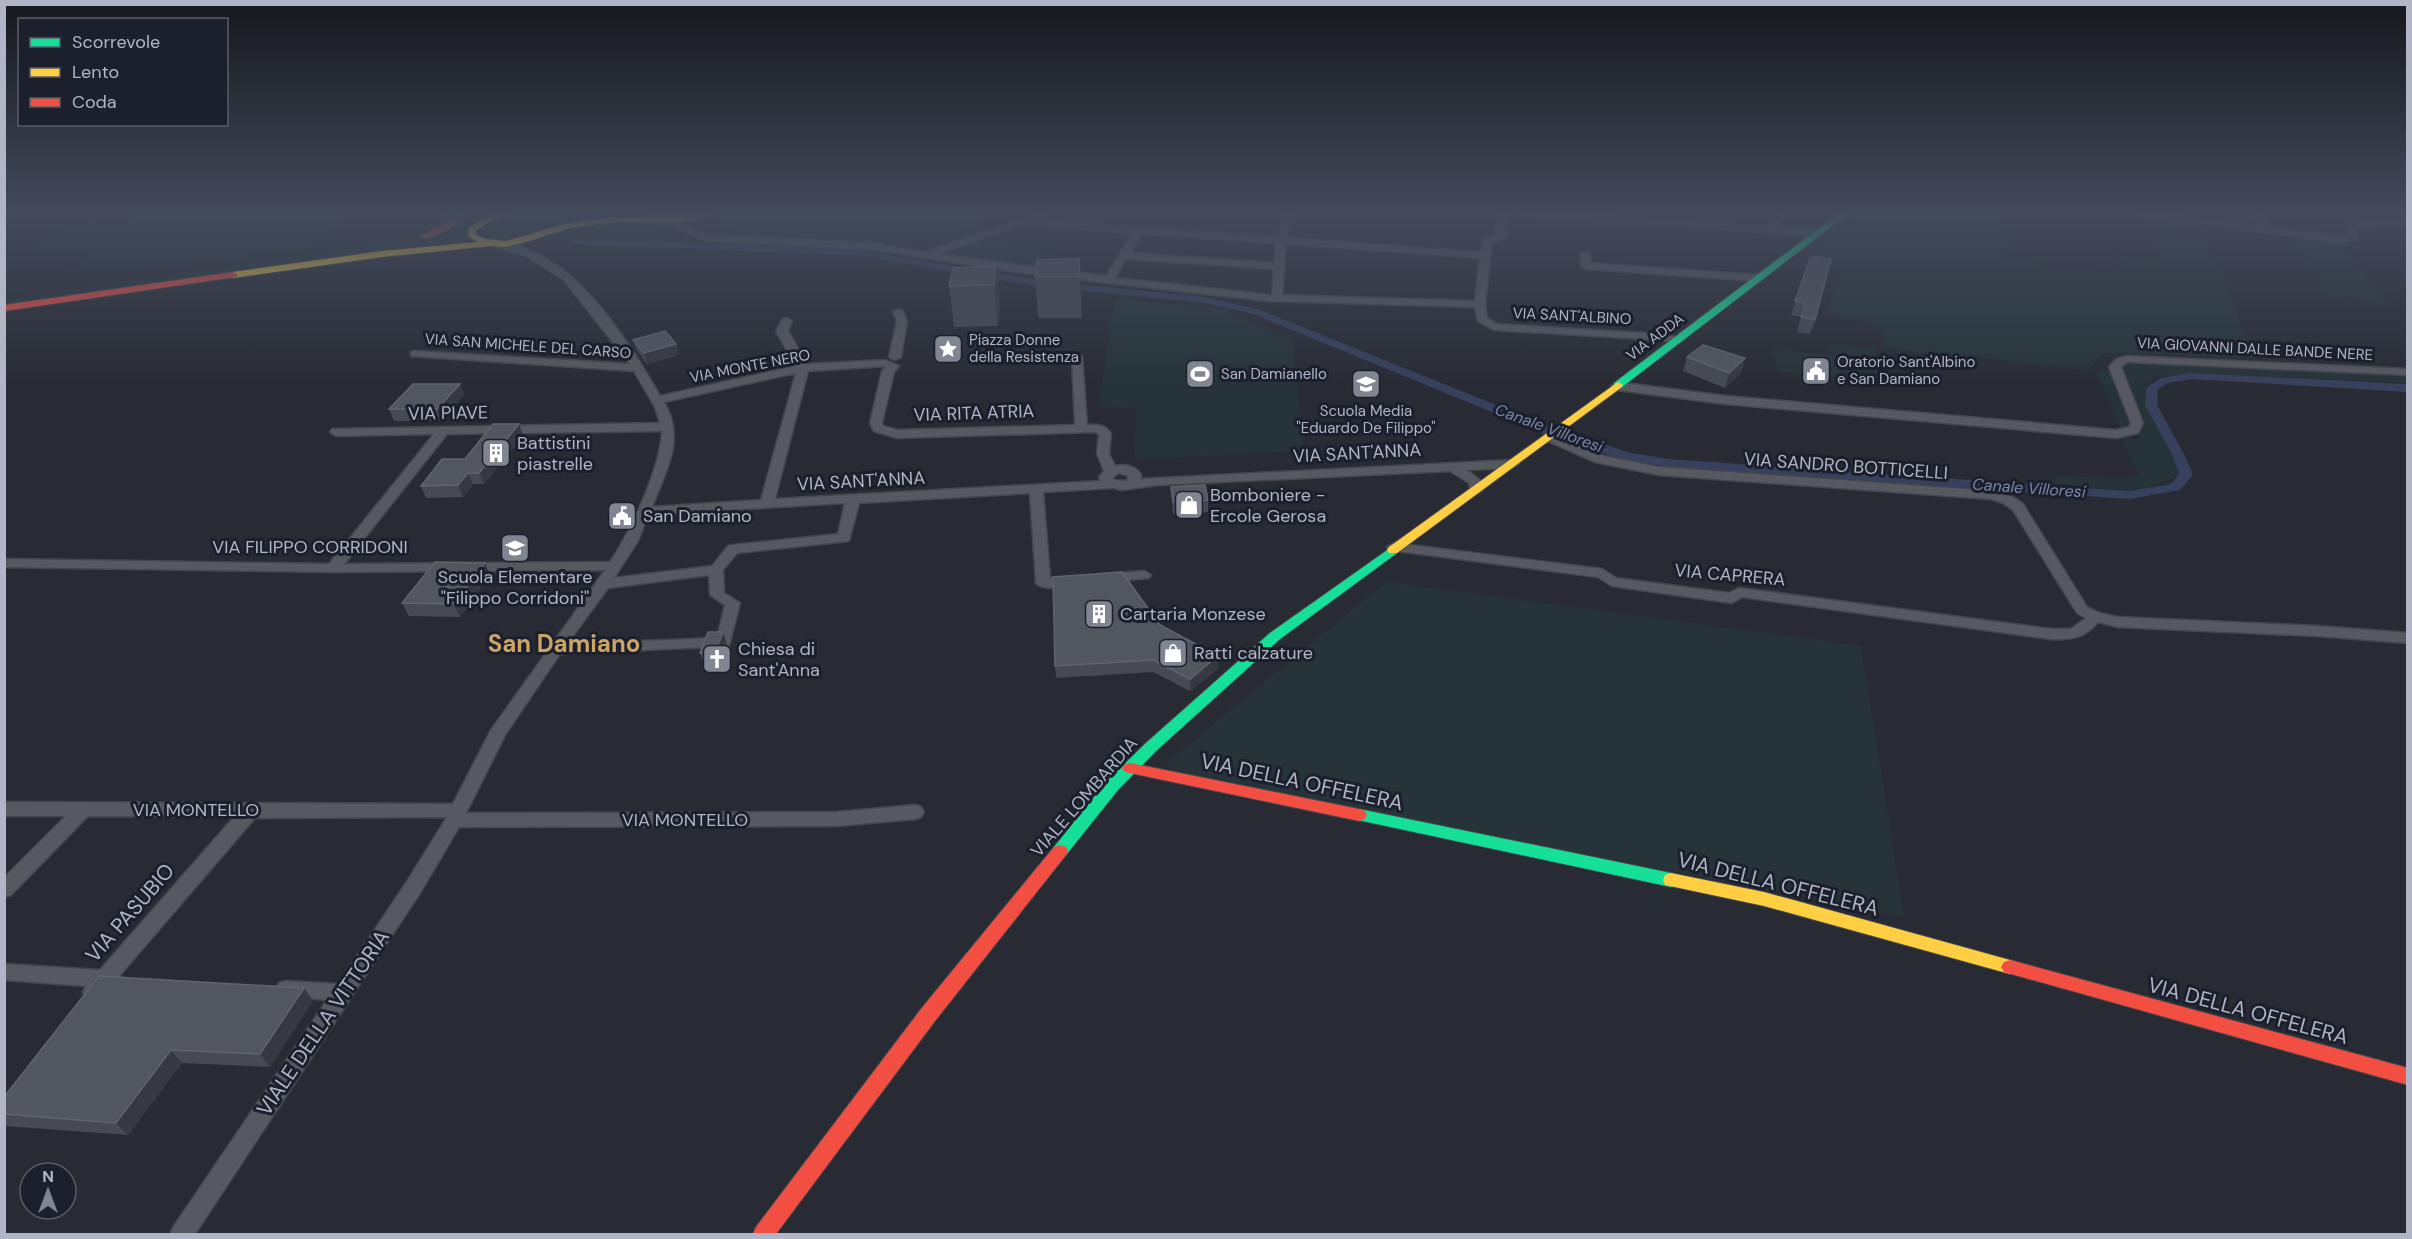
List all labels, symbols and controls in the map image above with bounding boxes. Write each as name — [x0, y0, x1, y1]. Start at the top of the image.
legend — [18, 18, 228, 126]
text: Scorrevole — [72, 30, 160, 54]
text: Lento — [72, 60, 119, 84]
text: Coda — [72, 90, 117, 114]
street label: VIA SANT'ALBINO — [1512, 303, 1632, 329]
street label: VIA ADDA — [1622, 309, 1688, 365]
street label: VIA SAN MICHELE DEL CARSO — [424, 329, 632, 363]
place label: Piazza Donne della Resistenza — [969, 330, 1079, 367]
place icon: Piazza Donne della Resistenza — [932, 333, 964, 365]
street label: VIA GIOVANNI DALLE BANDE NERE — [2136, 333, 2374, 365]
street label: VIA MONTE NERO — [688, 345, 812, 387]
place label: Oratorio Sant'Albino e San Damiano — [1837, 352, 1975, 389]
public building icon: Oratorio Sant'Albino e San Damiano — [1800, 355, 1832, 387]
sports icon: San Damianello — [1184, 358, 1216, 390]
place label: San Damianello — [1221, 364, 1327, 384]
school or university icon: Scuola Media "Eduardo De Filippo" — [1350, 368, 1382, 400]
street label: VIA RITA ATRIA — [913, 399, 1035, 427]
water label: Canale Villoresi — [1492, 399, 1607, 458]
street label: VIA PIAVE — [408, 400, 488, 426]
place label: Scuola Media "Eduardo De Filippo" — [1296, 401, 1436, 438]
place label: Battistini piastrelle — [517, 431, 593, 476]
building icon: Battistini piastrelle — [480, 437, 512, 469]
street label: VIA SANT'ANNA — [1292, 438, 1422, 468]
street label: VIA SANDRO BOTTICELLI — [1743, 447, 1949, 485]
street label: VIA SANT'ANNA — [796, 466, 926, 496]
water label: Canale Villoresi — [1972, 474, 2088, 503]
place label: Bomboniere - Ercole Gerosa — [1210, 483, 1326, 528]
shop icon: Bomboniere - Ercole Gerosa — [1173, 489, 1205, 521]
public building icon: San Damiano — [606, 500, 638, 532]
place label: San Damiano — [643, 504, 752, 528]
school or university icon: Scuola Elementare "Filippo Corridoni" — [499, 532, 531, 564]
street label: VIA FILIPPO CORRIDONI — [212, 535, 408, 559]
street label: VIA CAPRERA — [1673, 558, 1787, 592]
place label: Scuola Elementare "Filippo Corridoni" — [438, 565, 592, 610]
building icon: Cartaria Monzese — [1083, 598, 1115, 630]
place label: Cartaria Monzese — [1120, 602, 1266, 626]
district label: San Damiano — [488, 628, 640, 659]
place label: Chiesa di Sant'Anna — [738, 637, 820, 682]
shop icon: Ratti calzature — [1157, 637, 1189, 669]
place label: Ratti calzature — [1194, 641, 1313, 665]
church icon: Chiesa di Sant'Anna — [701, 643, 733, 675]
street label: VIALE LOMBARDIA — [1025, 732, 1143, 862]
street label: VIA DELLA OFFELERA — [1198, 747, 1406, 817]
street label: VIA MONTELLO — [133, 798, 259, 822]
street label: VIA MONTELLO — [622, 808, 748, 832]
street label: VIA DELLA OFFELERA — [1674, 845, 1882, 923]
street label: VIA PASUBIO — [79, 858, 181, 968]
street label: VIALE DELLA VITTORIA — [250, 924, 396, 1122]
street label: VIA DELLA OFFELERA — [2145, 971, 2351, 1051]
north arrow — [18, 1161, 78, 1221]
text: N — [42, 1166, 54, 1187]

